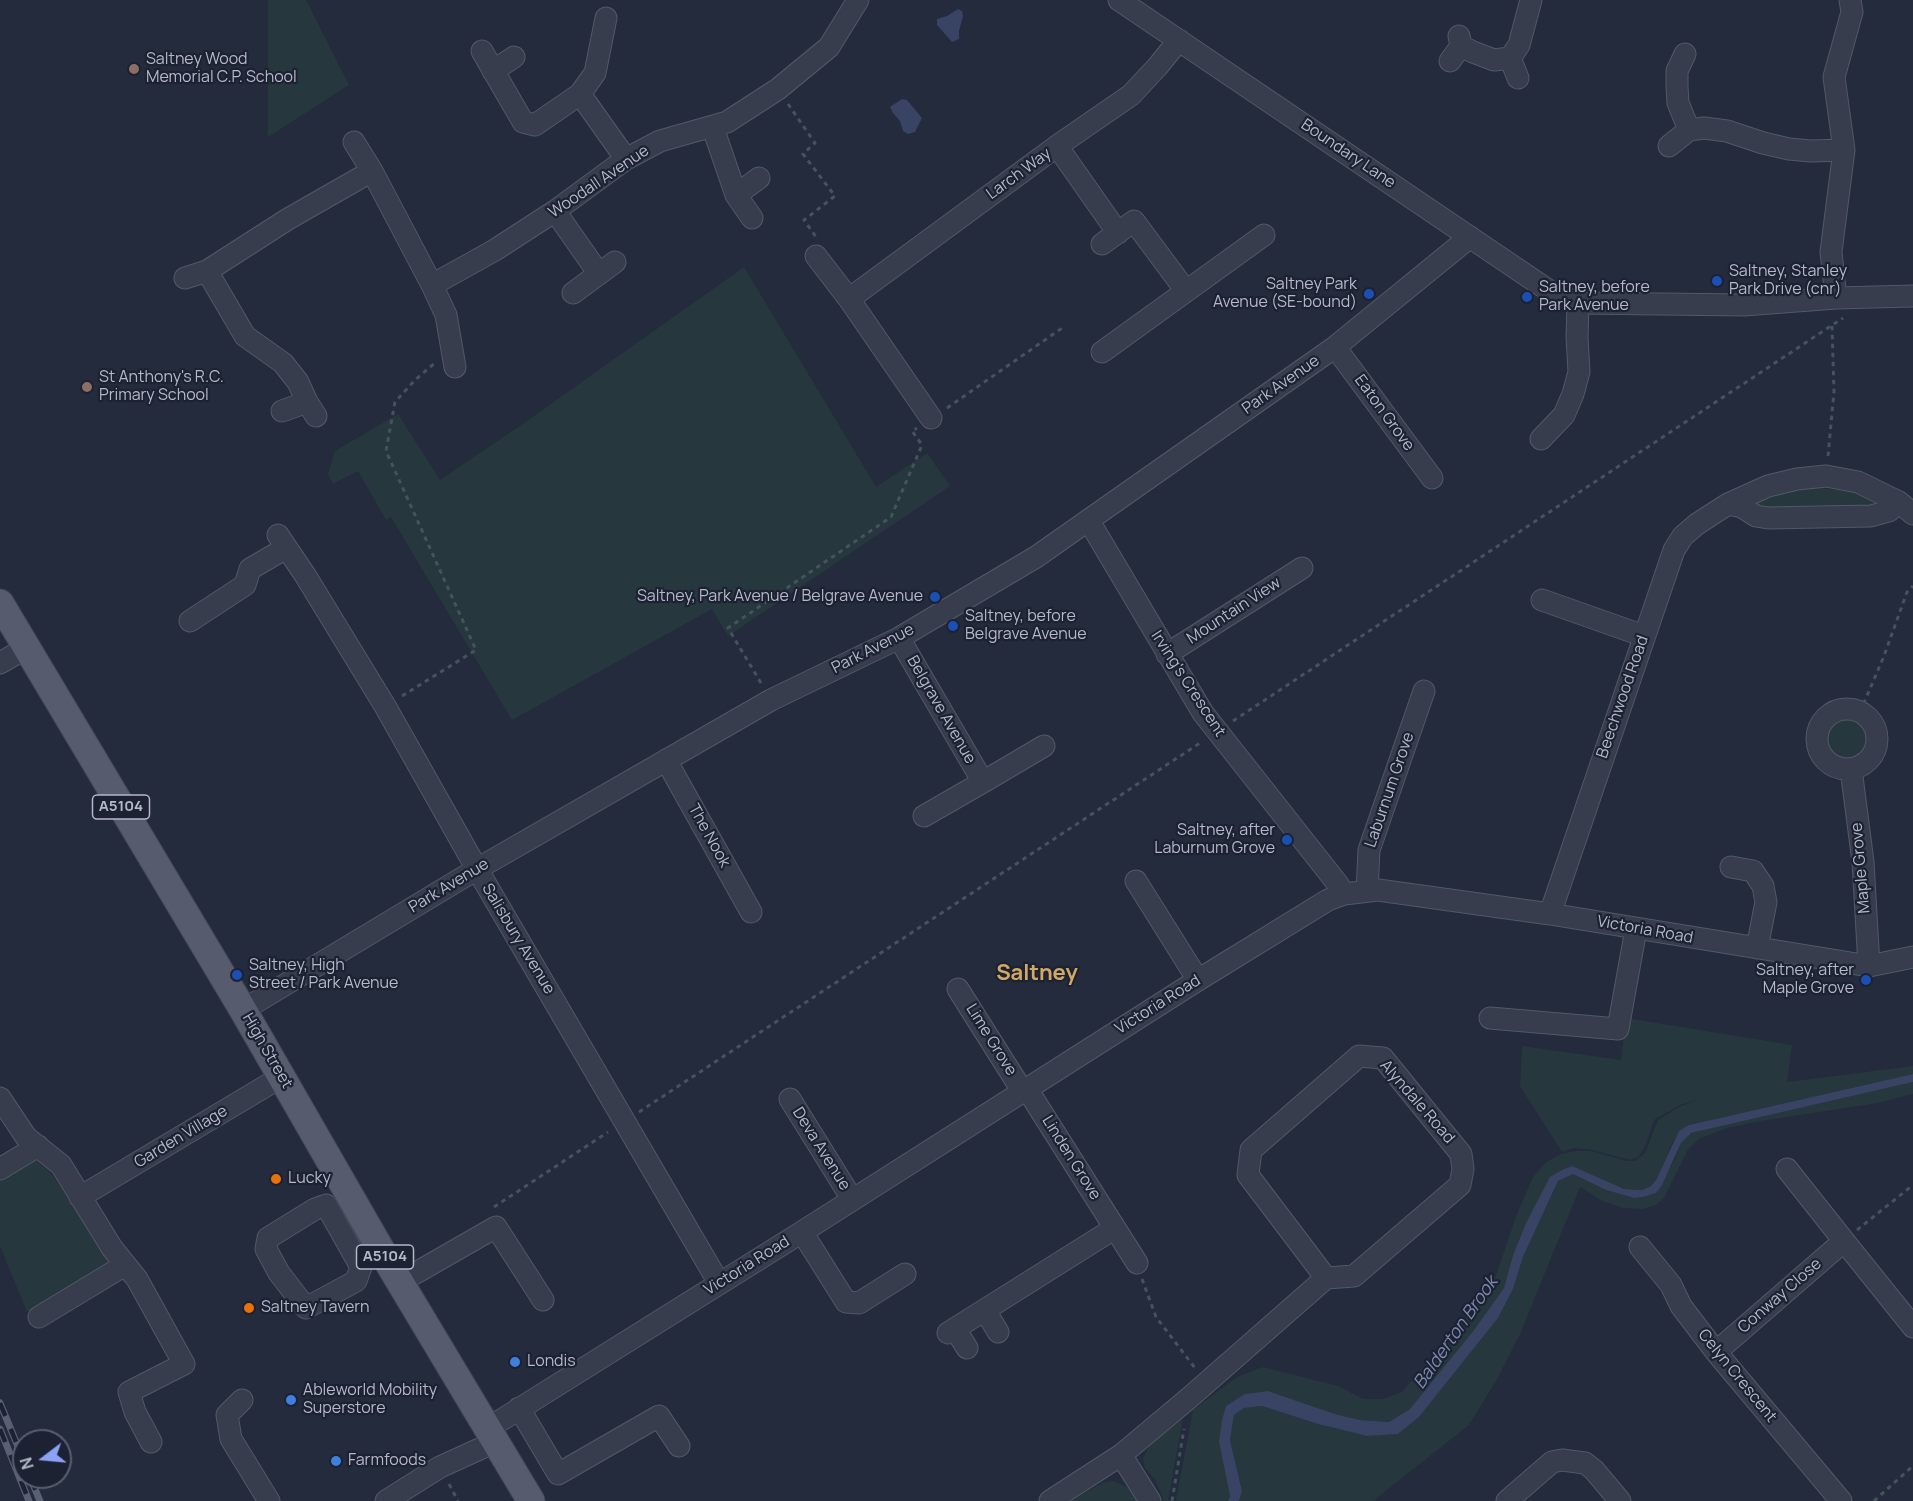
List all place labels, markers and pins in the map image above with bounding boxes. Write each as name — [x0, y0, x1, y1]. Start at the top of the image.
place label: Saltney Wood Memorial C.P. School — [146, 50, 297, 88]
marker: Saltney Wood Memorial C.P. School — [127, 62, 141, 76]
place label: Saltney, Stanley Park Drive (cnr) — [1729, 262, 1847, 300]
marker: Saltney, Stanley Park Drive (cnr) — [1710, 274, 1724, 288]
place label: Saltney Park Avenue (SE-bound) — [1213, 275, 1357, 313]
place label: Saltney, before Park Avenue — [1539, 278, 1650, 316]
marker: Saltney Park Avenue (SE-bound) — [1362, 287, 1376, 301]
marker: Saltney, before Park Avenue — [1520, 290, 1534, 304]
place label: St Anthony's R.C. Primary School — [99, 368, 224, 406]
marker: St Anthony's R.C. Primary School — [80, 380, 94, 394]
place label: Saltney, Park Avenue / Belgrave Avenue — [637, 587, 923, 607]
marker: Saltney, Park Avenue / Belgrave Avenue — [928, 590, 942, 604]
place label: Saltney, before Belgrave Avenue — [965, 607, 1087, 645]
marker: Saltney, before Belgrave Avenue — [946, 619, 960, 633]
place label: Saltney, after Laburnum Grove — [1154, 821, 1275, 859]
marker: Saltney, after Laburnum Grove — [1280, 833, 1294, 847]
place label: Saltney, High Street / Park Avenue — [249, 956, 398, 994]
place label: Saltney, after Maple Grove — [1756, 961, 1854, 999]
marker: Saltney, High Street / Park Avenue — [230, 968, 244, 982]
marker: Saltney, after Maple Grove — [1859, 973, 1873, 987]
place label: Lucky — [288, 1169, 331, 1189]
marker: Lucky — [269, 1172, 283, 1186]
place label: Saltney Tavern — [261, 1298, 370, 1318]
marker: Saltney Tavern — [242, 1301, 256, 1315]
place label: Londis — [527, 1352, 576, 1372]
marker: Londis — [508, 1355, 522, 1369]
place label: Ableworld Mobility Superstore — [303, 1381, 437, 1419]
marker: Ableworld Mobility Superstore — [284, 1393, 298, 1407]
place label: Farmfoods — [348, 1451, 426, 1471]
marker: Farmfoods — [329, 1454, 343, 1468]

